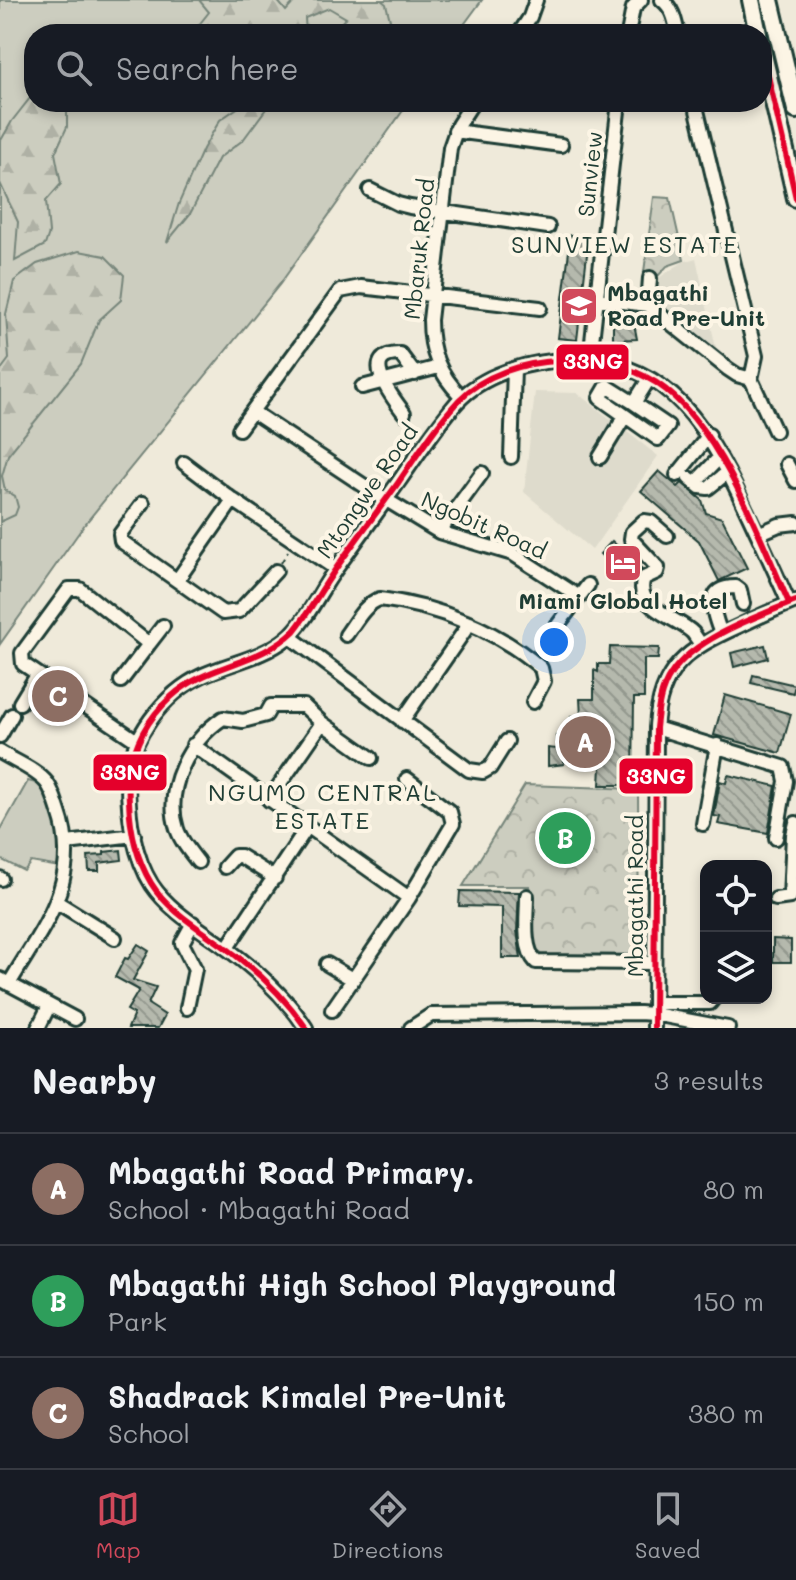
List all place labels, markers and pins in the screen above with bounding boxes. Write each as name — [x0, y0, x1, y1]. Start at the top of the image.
place label: Mbagathi Road Pre-Unit — [607, 278, 765, 332]
school or university icon: Mbagathi Road Pre-Unit — [558, 285, 600, 327]
hotel icon: Miami Global Hotel — [602, 542, 644, 584]
place label: Miami Global Hotel — [518, 586, 728, 615]
pin: C — [32, 666, 84, 726]
pin: A — [559, 712, 611, 772]
pin: B — [539, 808, 591, 868]

